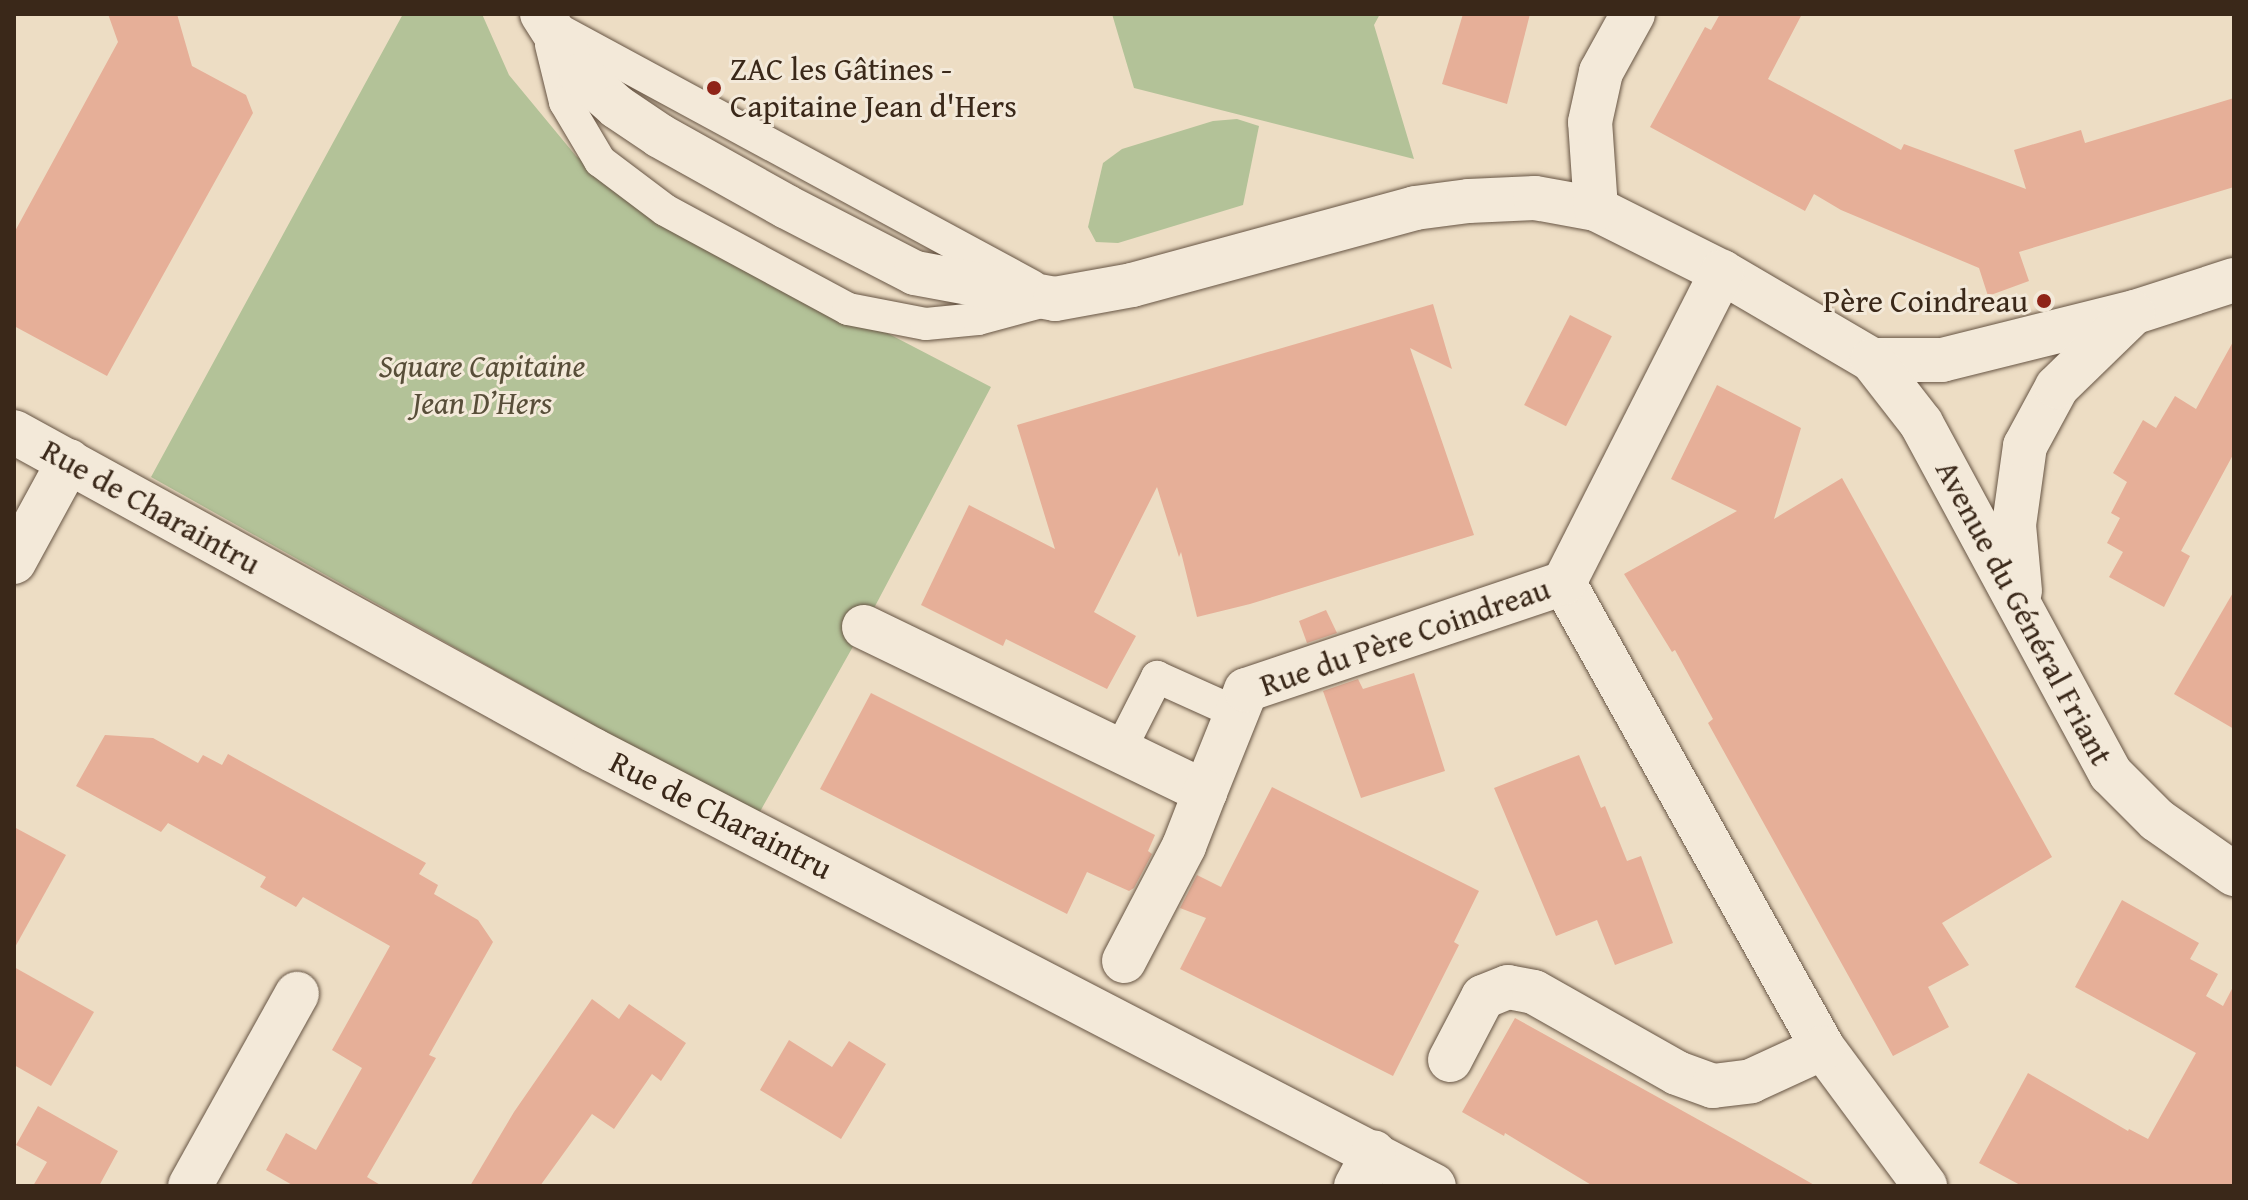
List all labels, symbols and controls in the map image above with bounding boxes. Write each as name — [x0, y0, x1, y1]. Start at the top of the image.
place label: ZAC les Gâtines - Capitaine Jean d'Hers — [730, 51, 1017, 126]
marker: ZAC les Gâtines - Capitaine Jean d'Hers — [705, 79, 723, 97]
place label: Père Coindreau — [1823, 282, 2028, 320]
marker: Père Coindreau — [2035, 292, 2053, 310]
park label: Square Capitaine Jean D’Hers — [379, 348, 585, 423]
street label: Rue de Charaintru — [35, 431, 267, 583]
street label: Avenue du Général Friant — [1927, 454, 2121, 772]
street label: Rue du Père Coindreau — [1255, 569, 1555, 705]
street label: Rue de Charaintru — [604, 742, 838, 888]

